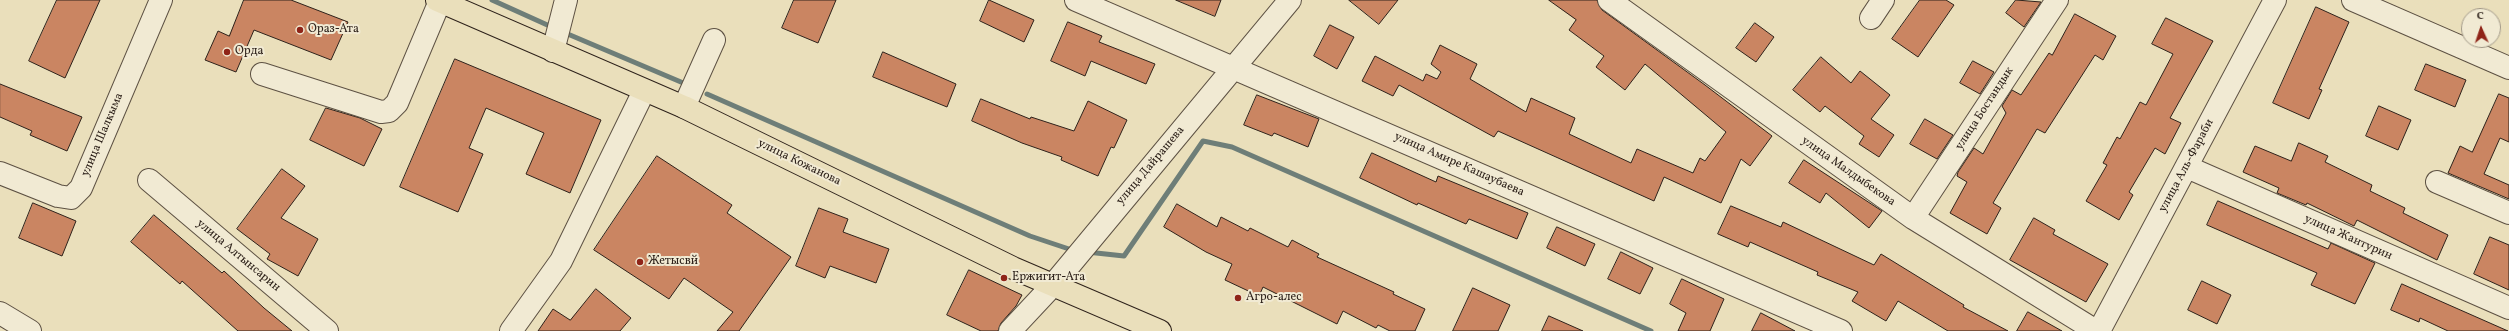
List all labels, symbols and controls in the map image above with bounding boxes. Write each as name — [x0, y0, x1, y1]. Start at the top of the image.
north arrow — [2461, 8, 2501, 48]
text: С — [2476, 9, 2484, 24]
place label: Ораз-Ата — [308, 23, 359, 37]
marker: Ораз-Ата — [295, 25, 305, 35]
place label: Орда — [235, 45, 263, 59]
marker: Орда — [222, 47, 232, 57]
street label: улица Бостандык — [1953, 65, 2017, 153]
street label: улица Шалкыма — [79, 91, 127, 179]
street label: улица Аль-Фараби — [2156, 117, 2218, 215]
street label: улица Дайрашева — [1114, 124, 1188, 208]
street label: улица Амире Кашаубаева — [1392, 130, 1526, 200]
street label: улица Малдыбекова — [1798, 134, 1898, 210]
street label: улица Кожанова — [755, 137, 843, 189]
street label: улица Жантурин — [2302, 212, 2394, 264]
street label: улица Алтынсарин — [193, 217, 283, 295]
place label: Жетысвй — [648, 255, 698, 269]
marker: Жетысвй — [635, 257, 645, 267]
place label: Ержигит-Ата — [1012, 271, 1085, 285]
marker: Ержигит-Ата — [999, 273, 1009, 283]
place label: Агро-алес — [1246, 291, 1302, 305]
marker: Агро-алес — [1233, 293, 1243, 303]

